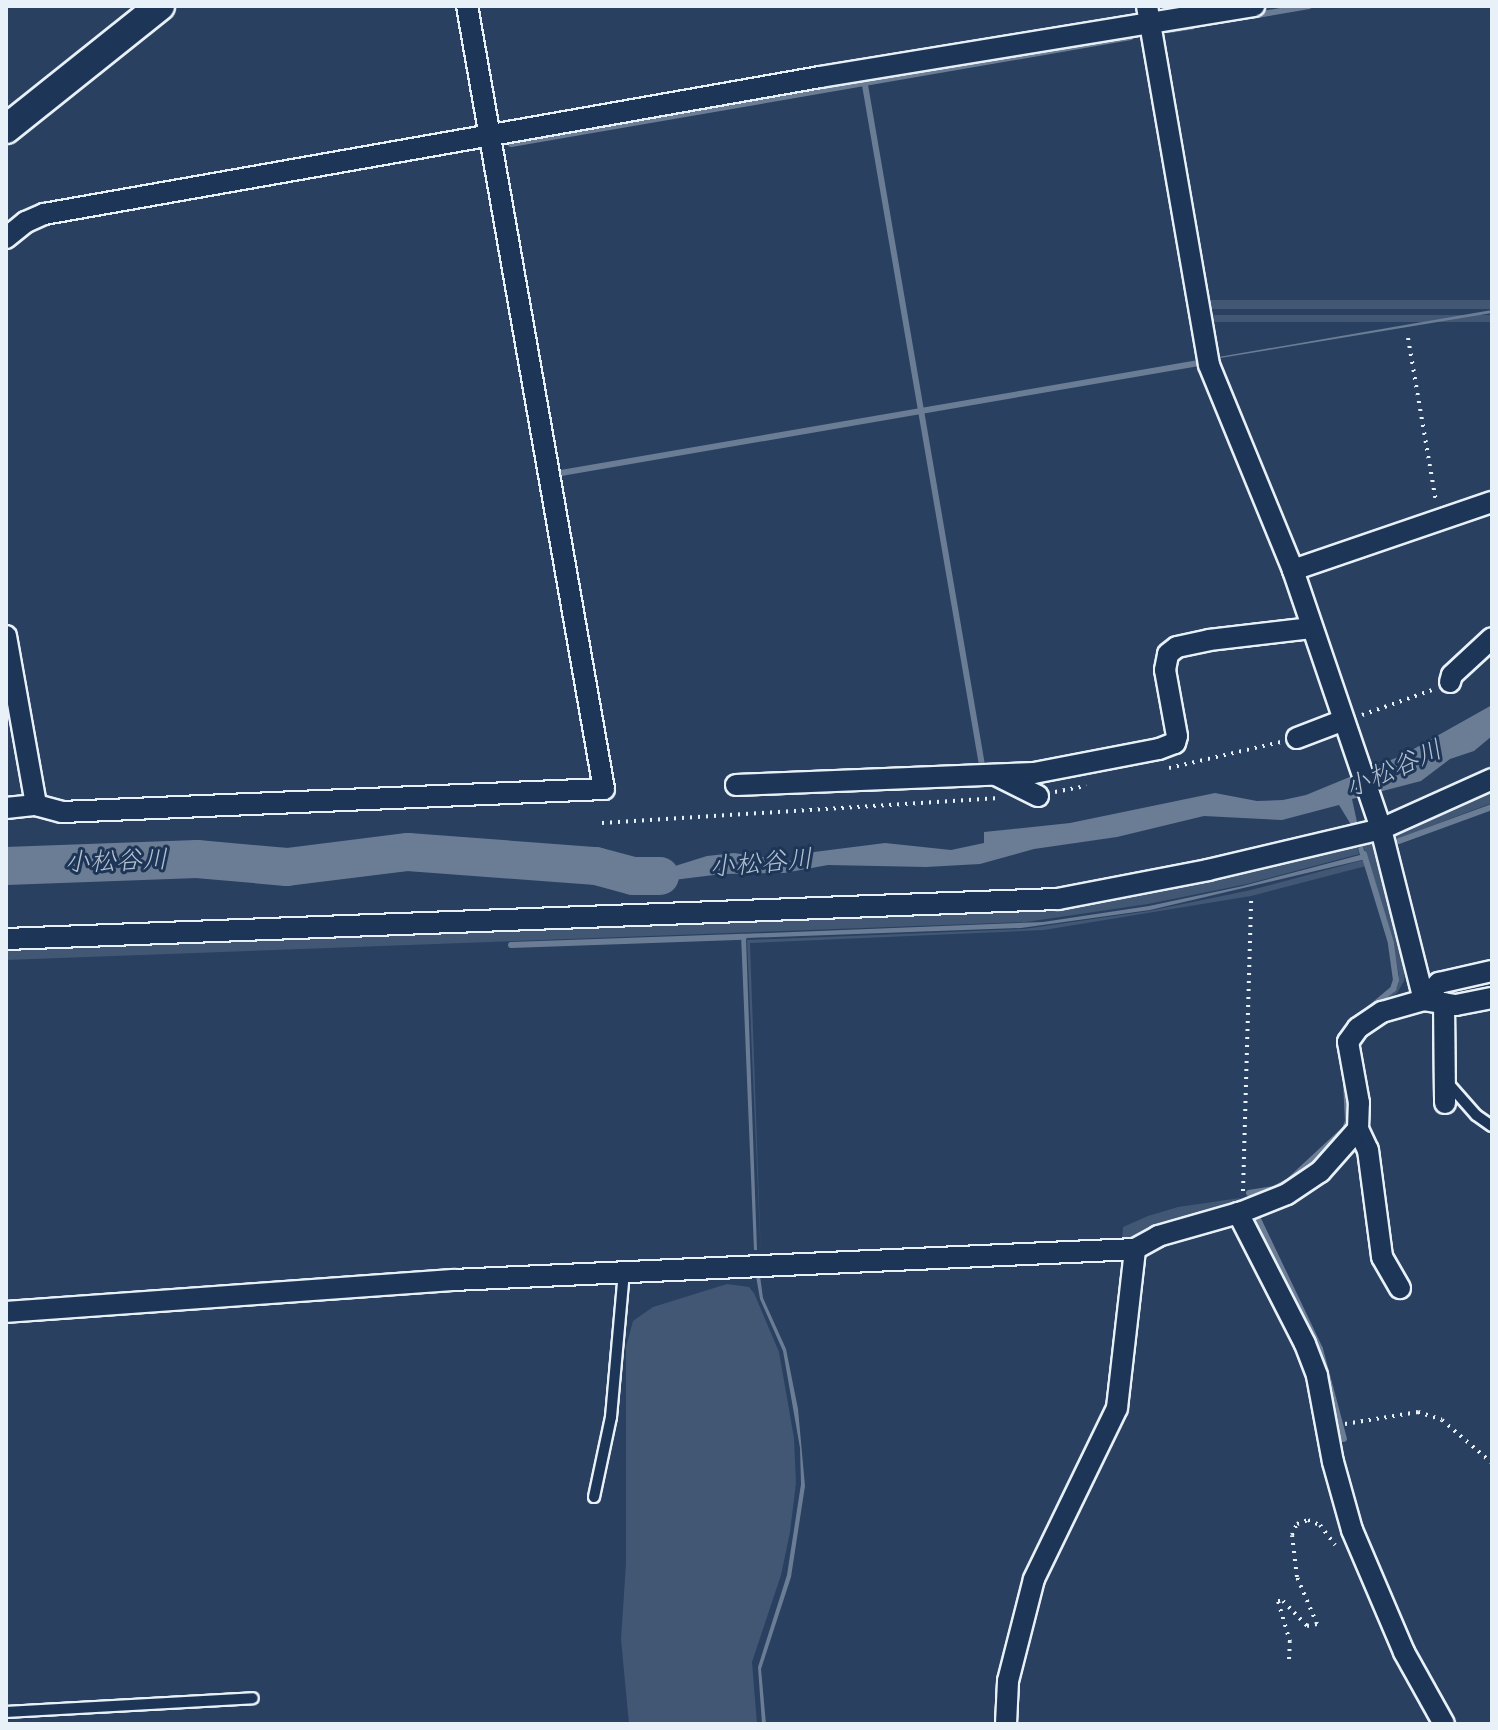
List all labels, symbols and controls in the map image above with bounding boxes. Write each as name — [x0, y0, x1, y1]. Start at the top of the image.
water label: 小松谷川 — [1340, 735, 1448, 805]
water label: 小松谷川 — [708, 844, 814, 884]
water label: 小松谷川 — [63, 845, 169, 879]

